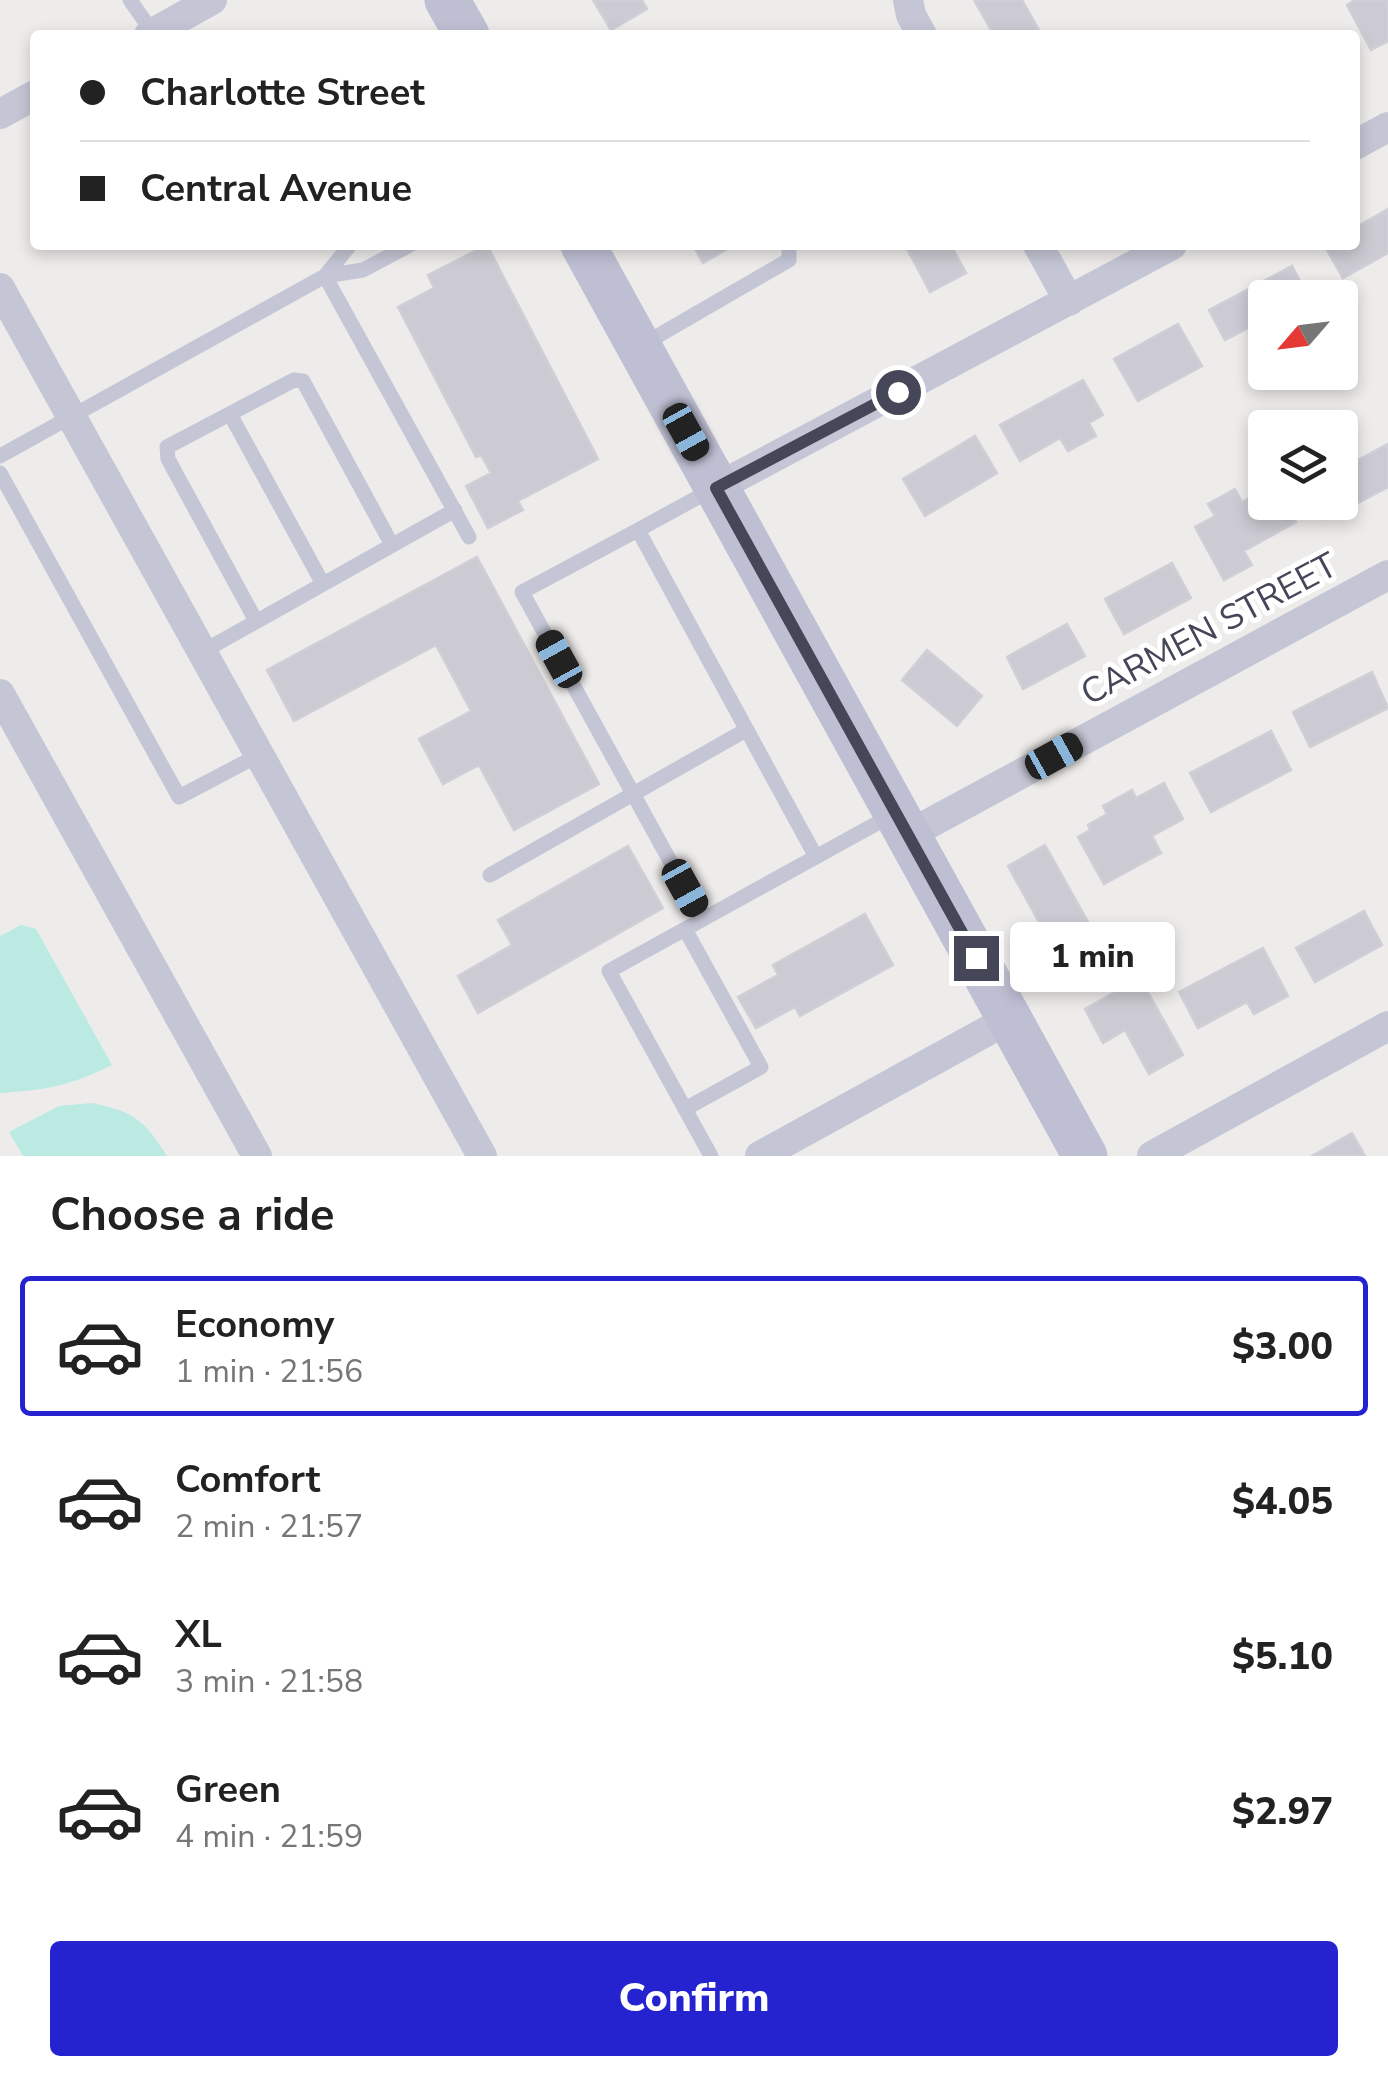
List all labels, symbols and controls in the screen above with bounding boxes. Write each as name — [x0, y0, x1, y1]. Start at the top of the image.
text: Charlotte Street — [140, 67, 425, 118]
text: Central Avenue — [140, 163, 412, 214]
north arrow — [1248, 280, 1358, 390]
map controls — [1248, 280, 1358, 520]
route start — [876, 370, 921, 415]
car — [658, 398, 714, 466]
button: layers — [1248, 410, 1358, 520]
street label: CARMEN STREET — [1073, 542, 1345, 716]
car — [531, 625, 587, 693]
car — [1020, 728, 1088, 784]
car — [657, 854, 713, 922]
callout: 1 min — [1011, 923, 1176, 993]
text: 1 min — [1050, 935, 1135, 978]
route end — [954, 936, 999, 981]
text: Choose a ride — [50, 1185, 335, 1246]
text: Economy — [175, 1299, 334, 1350]
icon: car — [55, 1301, 145, 1391]
text: $3.00 — [1232, 1321, 1333, 1372]
text: 1 min · 21:56 — [175, 1350, 363, 1393]
text: Comfort — [175, 1454, 320, 1505]
icon: car — [55, 1456, 145, 1546]
text: $4.05 — [1232, 1476, 1333, 1527]
text: 2 min · 21:57 — [175, 1505, 363, 1548]
text: XL — [175, 1609, 222, 1660]
icon: car — [55, 1611, 145, 1701]
text: $5.10 — [1232, 1631, 1333, 1682]
text: 3 min · 21:58 — [175, 1660, 363, 1703]
text: Green — [175, 1764, 281, 1815]
icon: car — [55, 1766, 145, 1856]
text: $2.97 — [1232, 1786, 1333, 1837]
text: 4 min · 21:59 — [175, 1815, 363, 1858]
button: Confirm — [50, 1941, 1338, 2056]

